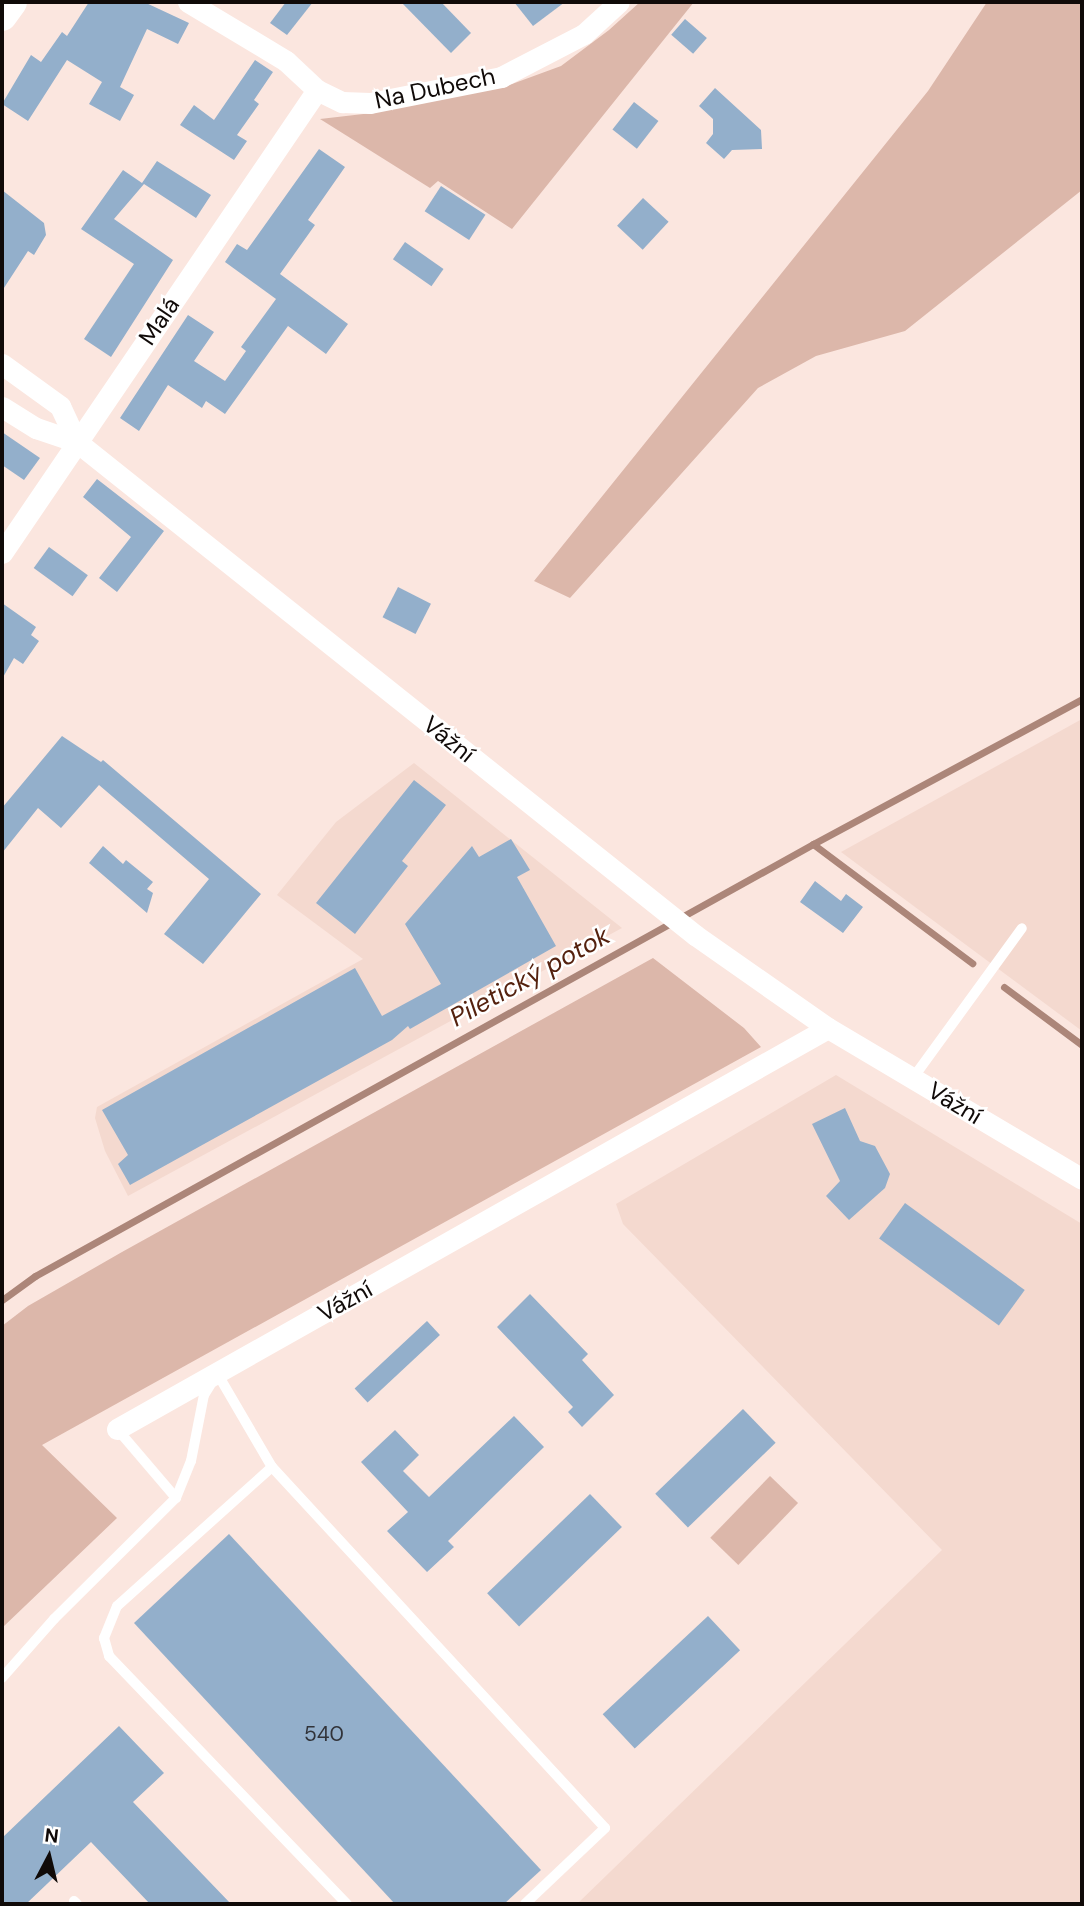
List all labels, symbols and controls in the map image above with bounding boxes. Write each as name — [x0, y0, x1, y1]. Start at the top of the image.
street label: Na Dubech — [372, 61, 498, 115]
street label: Malá — [133, 292, 185, 350]
street label: Vážní — [417, 710, 481, 768]
water label: Piletický potok — [445, 920, 615, 1034]
street label: Vážní — [923, 1076, 987, 1130]
street label: Vážní — [313, 1274, 377, 1328]
house number: 540 — [304, 1721, 344, 1747]
north arrow — [14, 1822, 84, 1892]
text: N — [43, 1822, 60, 1849]

